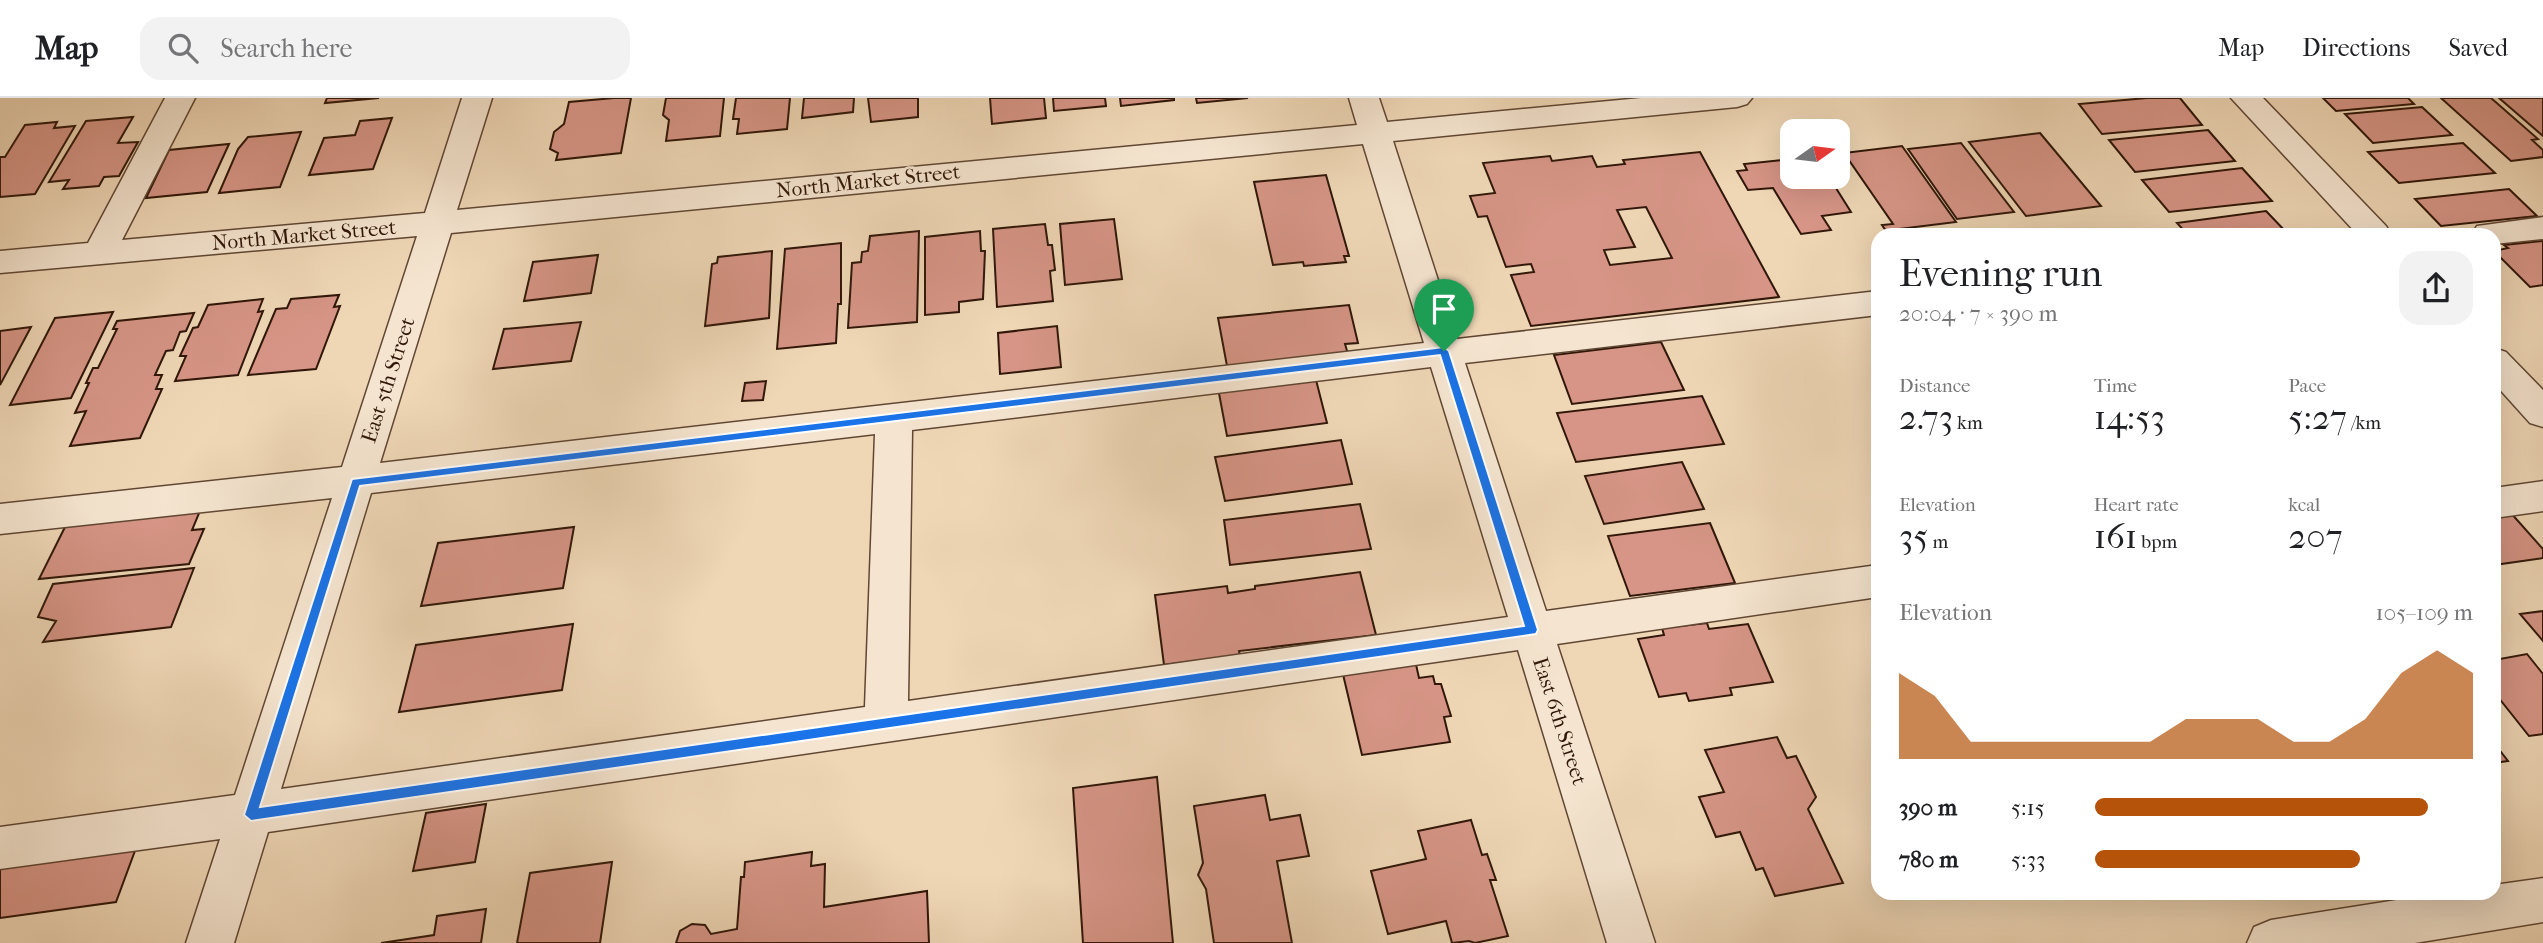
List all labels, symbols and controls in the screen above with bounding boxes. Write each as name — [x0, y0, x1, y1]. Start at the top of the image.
search box — [140, 17, 630, 80]
text: Map — [35, 29, 98, 68]
icon: search — [164, 29, 202, 67]
text: Search here — [220, 33, 352, 64]
text: Map — [2218, 34, 2264, 62]
text: Directions — [2302, 34, 2410, 62]
text: Saved — [2448, 34, 2508, 62]
north arrow — [1780, 119, 1850, 189]
map controls — [1780, 119, 1850, 189]
street label: North Market Street — [775, 159, 962, 203]
street label: North Market Street — [211, 215, 398, 255]
text: Evening run — [1899, 251, 2102, 296]
button: share — [2399, 251, 2473, 325]
pin — [1414, 279, 1474, 351]
icon: arrive — [1425, 290, 1463, 328]
text: 20:04 · 7 × 390 m — [1899, 300, 2058, 327]
street label: East 5th Street — [356, 314, 420, 446]
text: Distance — [1899, 375, 1970, 397]
text: Time — [2094, 375, 2137, 397]
text: Pace — [2288, 375, 2326, 397]
text: 2.73 — [1899, 397, 1953, 438]
text: 14:53 — [2094, 397, 2165, 438]
text: 5:27 — [2288, 397, 2347, 438]
text: km — [1953, 412, 1983, 434]
text: /km — [2347, 412, 2381, 434]
text: Elevation — [1899, 494, 1976, 516]
text: Heart rate — [2094, 494, 2179, 516]
text: kcal — [2288, 494, 2320, 516]
text: 35 — [1899, 516, 1928, 557]
text: 161 — [2094, 516, 2137, 557]
text: 207 — [2288, 516, 2343, 557]
text: m — [1928, 531, 1948, 553]
text: bpm — [2137, 531, 2177, 553]
text: Elevation — [1899, 599, 1992, 626]
text: 105–109 m — [2375, 599, 2473, 626]
street label: East 6th Street — [1528, 654, 1592, 788]
text: 390 m — [1899, 794, 1957, 821]
text: 5:15 — [2011, 794, 2045, 821]
text: 780 m — [1899, 846, 1958, 873]
text: 5:33 — [2011, 846, 2045, 873]

